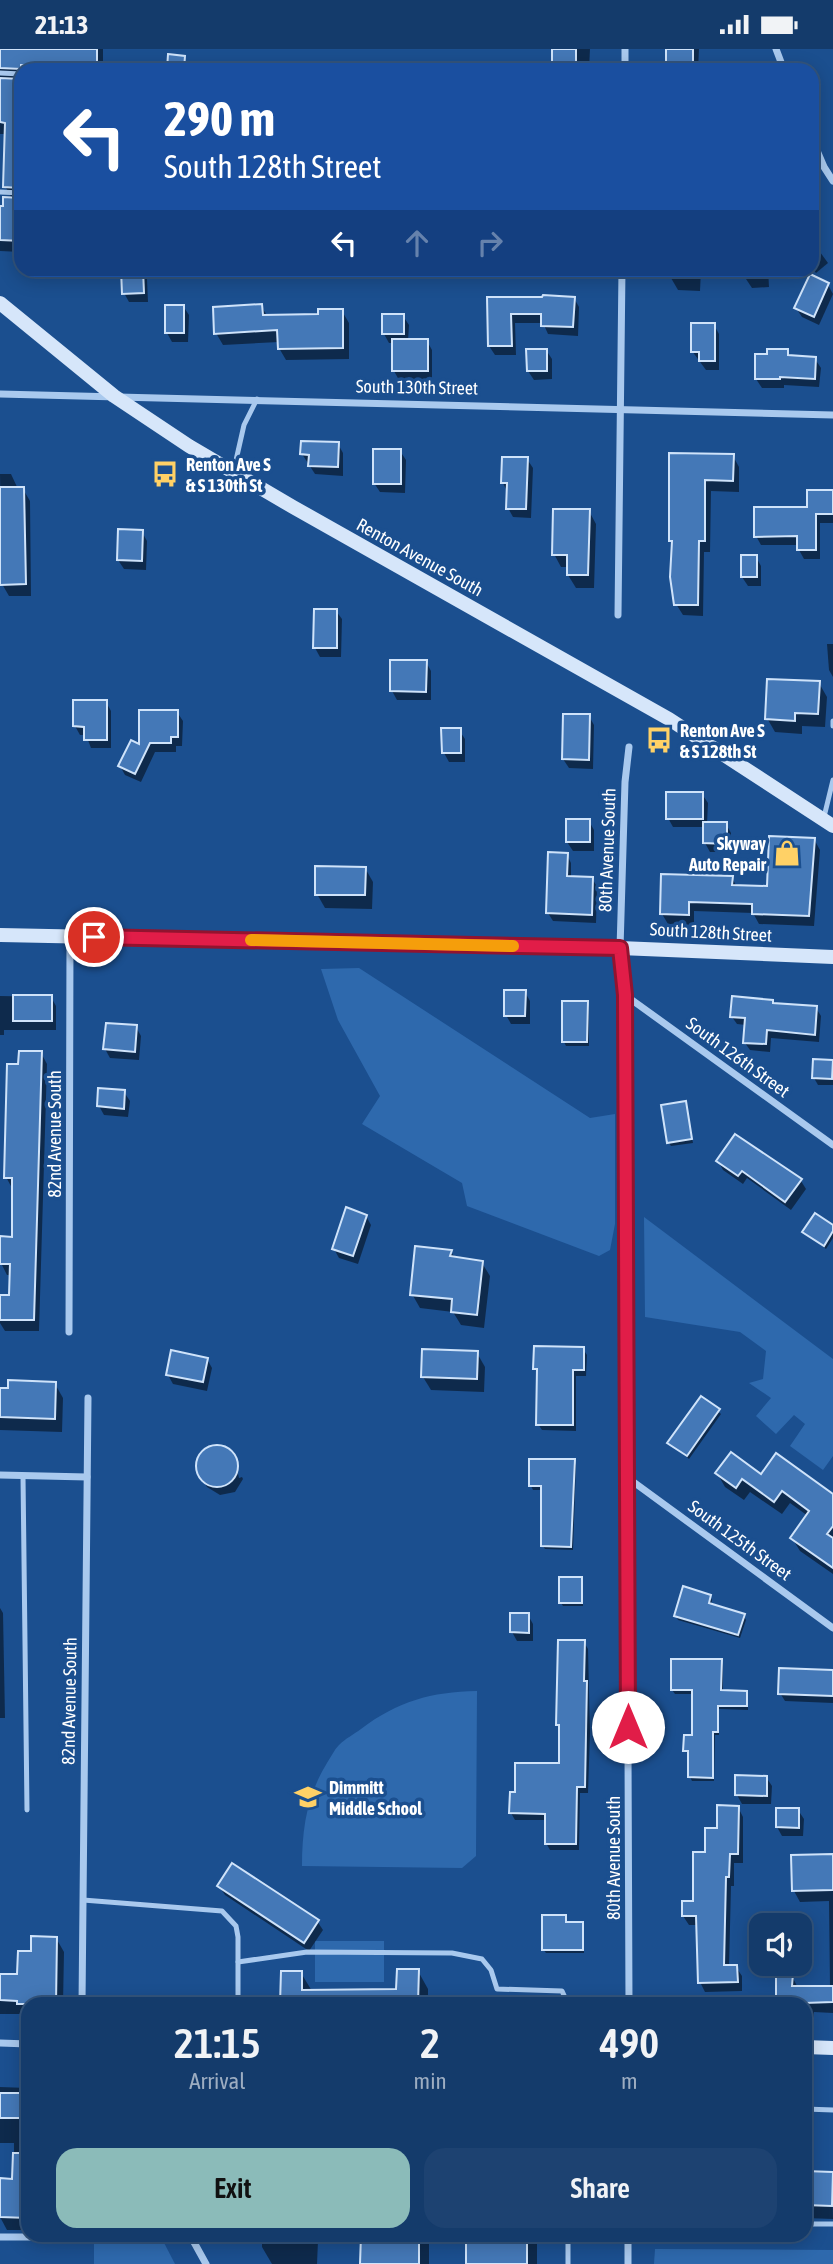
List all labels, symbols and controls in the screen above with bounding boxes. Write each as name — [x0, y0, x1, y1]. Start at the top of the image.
text: 21:13 — [35, 10, 89, 40]
text: 290 m — [164, 90, 275, 146]
icon: left — [49, 91, 140, 182]
text: South 128th Street — [164, 148, 382, 185]
icon: left — [325, 224, 363, 262]
icon: ahead — [398, 224, 436, 262]
icon: right — [471, 224, 509, 262]
street label: South 130th Street — [356, 375, 478, 399]
place label: Renton Ave S & S 130th St — [186, 454, 271, 496]
bus stop icon: Renton Ave S & S 130th St — [150, 459, 180, 489]
street label: Renton Avenue South — [353, 514, 487, 600]
place label: Renton Ave S & S 128th St — [680, 720, 765, 762]
bus stop icon: Renton Ave S & S 128th St — [644, 725, 674, 755]
street label: 80th Avenue South — [594, 788, 620, 912]
place label: Skyway Auto Repair — [688, 833, 767, 875]
shop icon: Skyway Auto Repair — [772, 838, 802, 868]
pin — [64, 907, 124, 967]
icon: arrive — [75, 918, 113, 956]
street label: South 128th Street — [649, 918, 773, 946]
street label: South 126th Street — [682, 1013, 794, 1101]
street label: 82nd Avenue South — [44, 1070, 65, 1198]
street label: South 125th Street — [684, 1496, 796, 1584]
street label: 82nd Avenue South — [57, 1637, 81, 1765]
position arrow — [591, 1690, 665, 1764]
place label: Dimmitt Middle School — [329, 1777, 422, 1819]
school or university icon: Dimmitt Middle School — [293, 1782, 323, 1812]
street label: 80th Avenue South — [603, 1796, 624, 1920]
map controls — [749, 1913, 812, 1976]
button: sound — [749, 1913, 812, 1976]
text: 21:15 — [174, 2019, 261, 2067]
text: 2 — [420, 2019, 440, 2067]
text: 490 — [600, 2019, 659, 2067]
text: Arrival — [189, 2068, 245, 2094]
text: min — [414, 2068, 447, 2094]
text: m — [621, 2068, 638, 2094]
button: Exit — [56, 2148, 410, 2228]
button: Share — [424, 2148, 777, 2228]

